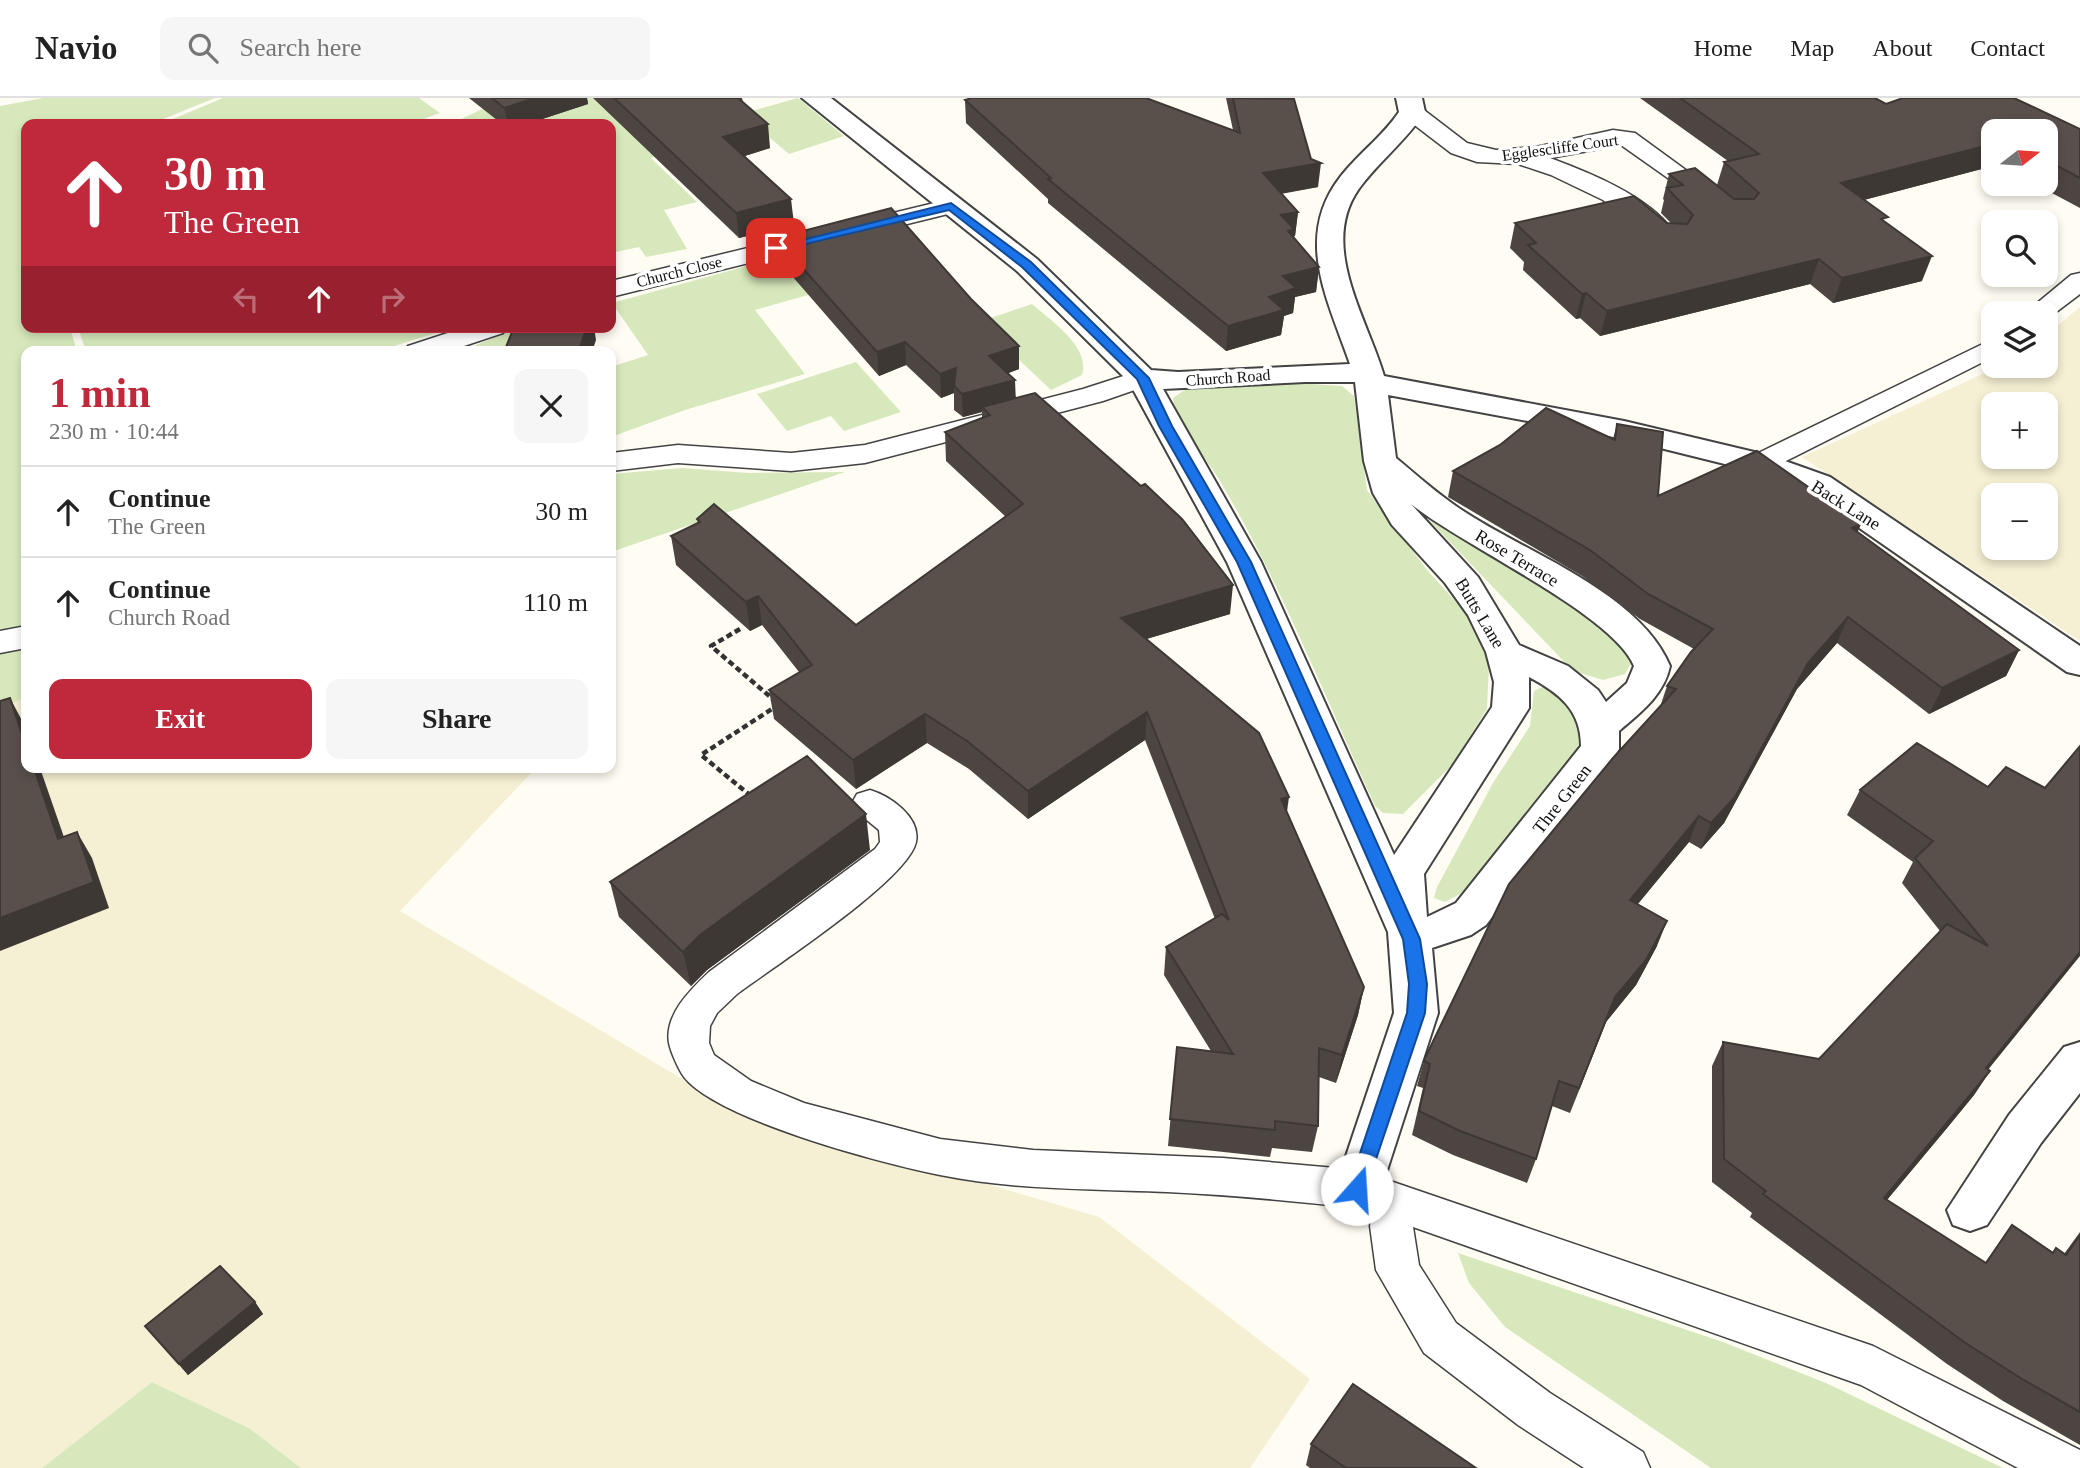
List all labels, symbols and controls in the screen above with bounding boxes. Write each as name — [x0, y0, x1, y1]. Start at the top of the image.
search box — [160, 17, 650, 80]
icon: search — [184, 29, 222, 67]
text: Navio — [35, 30, 118, 66]
text: Search here — [240, 33, 361, 62]
text: Home — [1694, 35, 1752, 61]
text: Map — [1790, 35, 1834, 61]
text: About — [1872, 35, 1932, 61]
text: Contact — [1970, 35, 2045, 61]
north arrow — [1981, 119, 2058, 196]
map controls — [1981, 119, 2058, 560]
street label: Egglescliffe Court — [1501, 131, 1620, 165]
text: 30 m — [164, 146, 266, 201]
icon: ahead — [49, 147, 140, 238]
text: The Green — [164, 204, 300, 240]
button: search — [1981, 210, 2058, 287]
pin — [746, 218, 806, 278]
icon: arrive — [757, 229, 795, 267]
street label: Church Close — [635, 253, 724, 290]
icon: left — [227, 280, 265, 318]
icon: ahead — [300, 280, 338, 318]
icon: right — [373, 280, 411, 318]
button: layers — [1981, 301, 2058, 378]
street label: Church Road — [1185, 366, 1271, 389]
button: close — [514, 369, 588, 443]
text: 1 min — [49, 370, 151, 416]
button: + — [1981, 392, 2058, 469]
text: 230 m · 10:44 — [49, 419, 179, 444]
street label: Back Lane — [1808, 476, 1884, 534]
button: − — [1981, 483, 2058, 560]
text: Continue — [108, 484, 211, 513]
icon: ahead — [49, 493, 87, 531]
text: 30 m — [535, 497, 588, 526]
text: The Green — [108, 514, 206, 539]
street label: Rose Terrace — [1472, 525, 1562, 591]
street label: Butts Lane — [1451, 574, 1509, 652]
text: Continue — [108, 575, 211, 604]
icon: ahead — [49, 584, 87, 622]
text: 110 m — [523, 588, 588, 617]
text: Church Road — [108, 605, 230, 630]
button: Exit — [49, 679, 312, 759]
button: Share — [326, 679, 588, 759]
street label: Thre Green — [1529, 760, 1595, 838]
position arrow — [1320, 1152, 1394, 1226]

